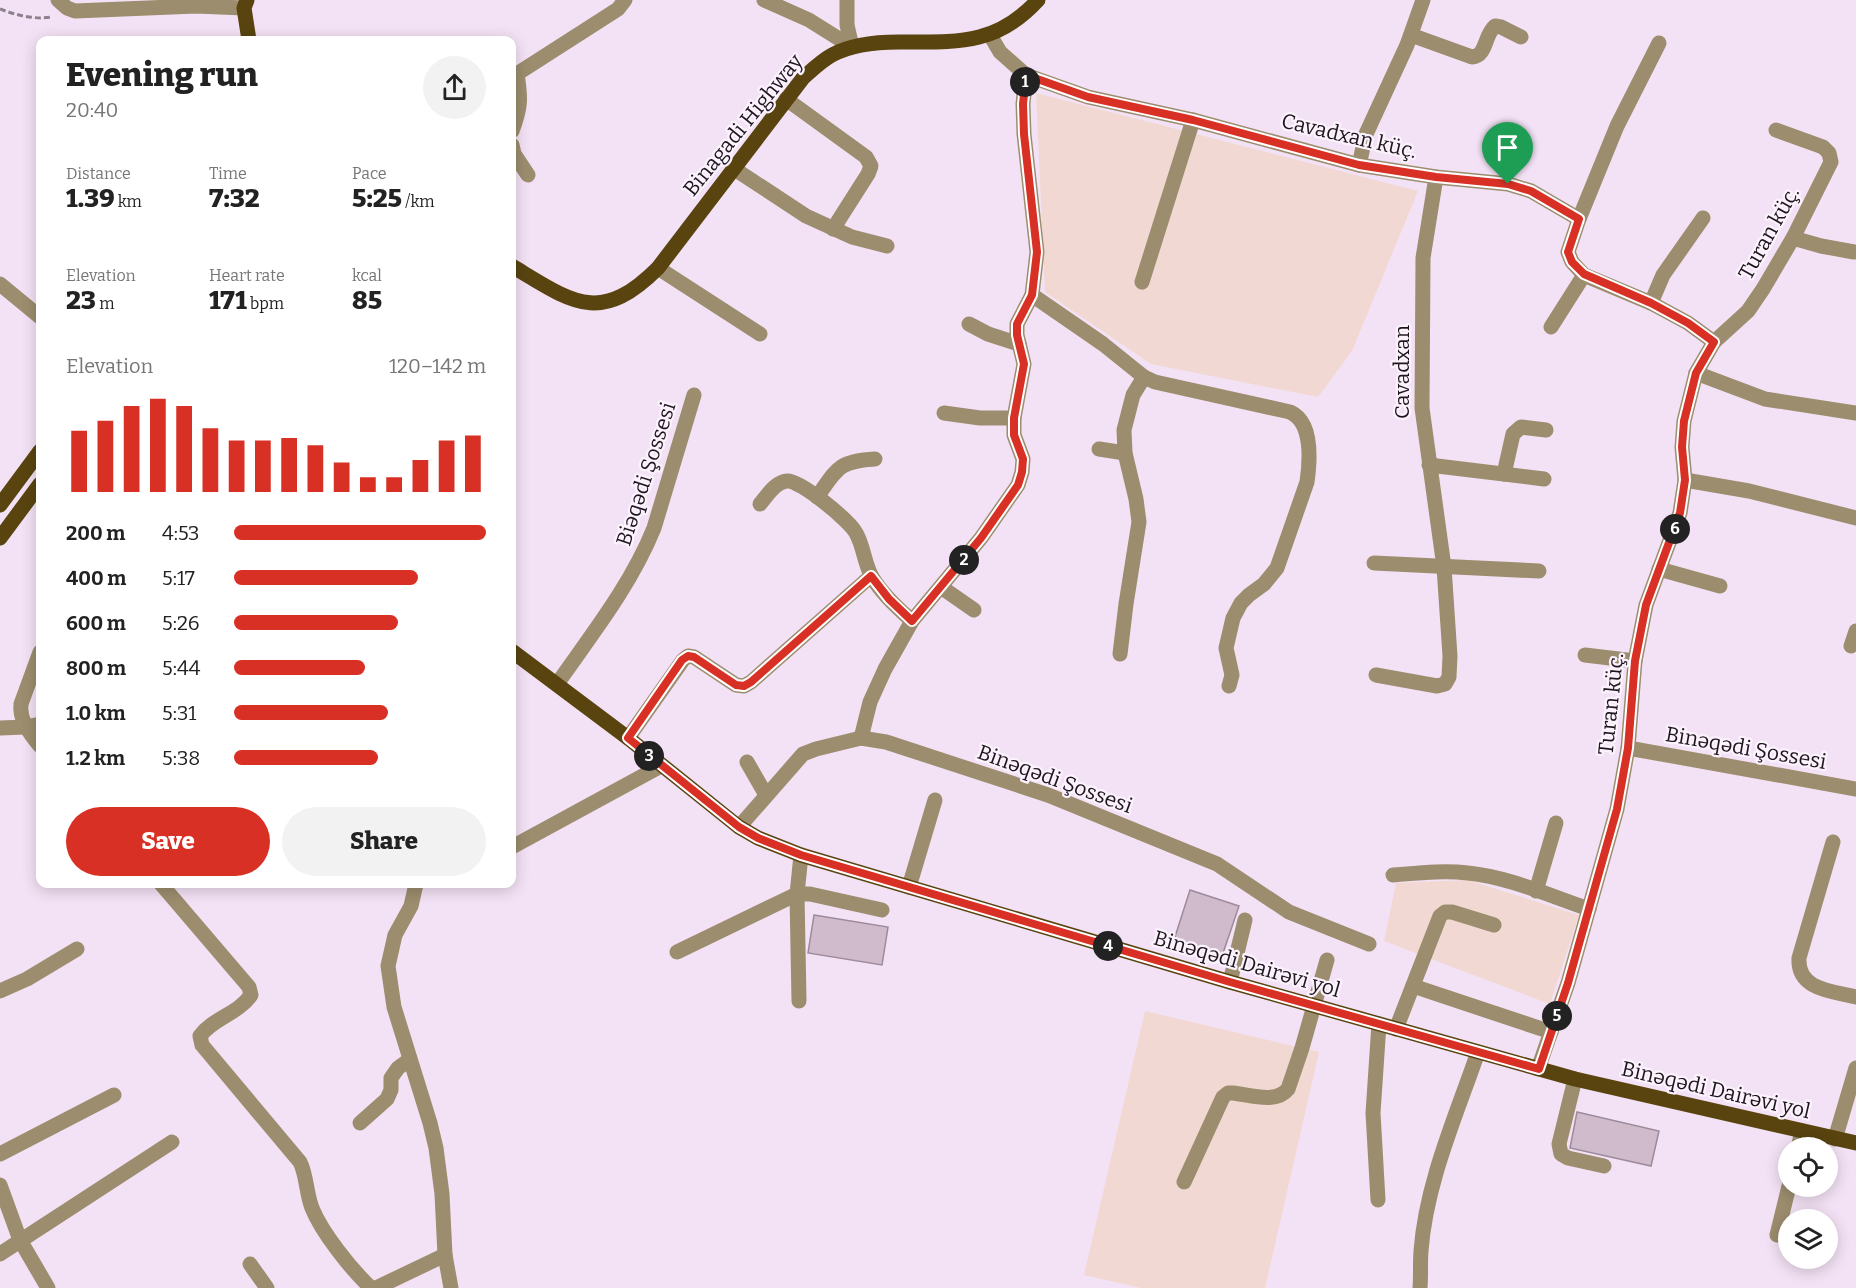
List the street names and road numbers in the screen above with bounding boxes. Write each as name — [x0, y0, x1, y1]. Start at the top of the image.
street label: Binagadi Highway — [678, 48, 809, 201]
street label: Cavadxan küç. — [1279, 108, 1419, 164]
street label: Turan küç. — [1733, 182, 1805, 284]
street label: Cavadxan — [1389, 325, 1415, 419]
street label: Biəqədi Şossesi — [611, 399, 681, 549]
street label: Turan küç. — [1593, 652, 1629, 756]
street label: Binəqədi Şossesi — [1664, 721, 1828, 775]
street label: Binəqədi Şossesi — [974, 739, 1136, 819]
street label: Binəqədi Dairəvi yol — [1151, 925, 1343, 1003]
street label: Binəqədi Dairəvi yol — [1619, 1056, 1813, 1124]

